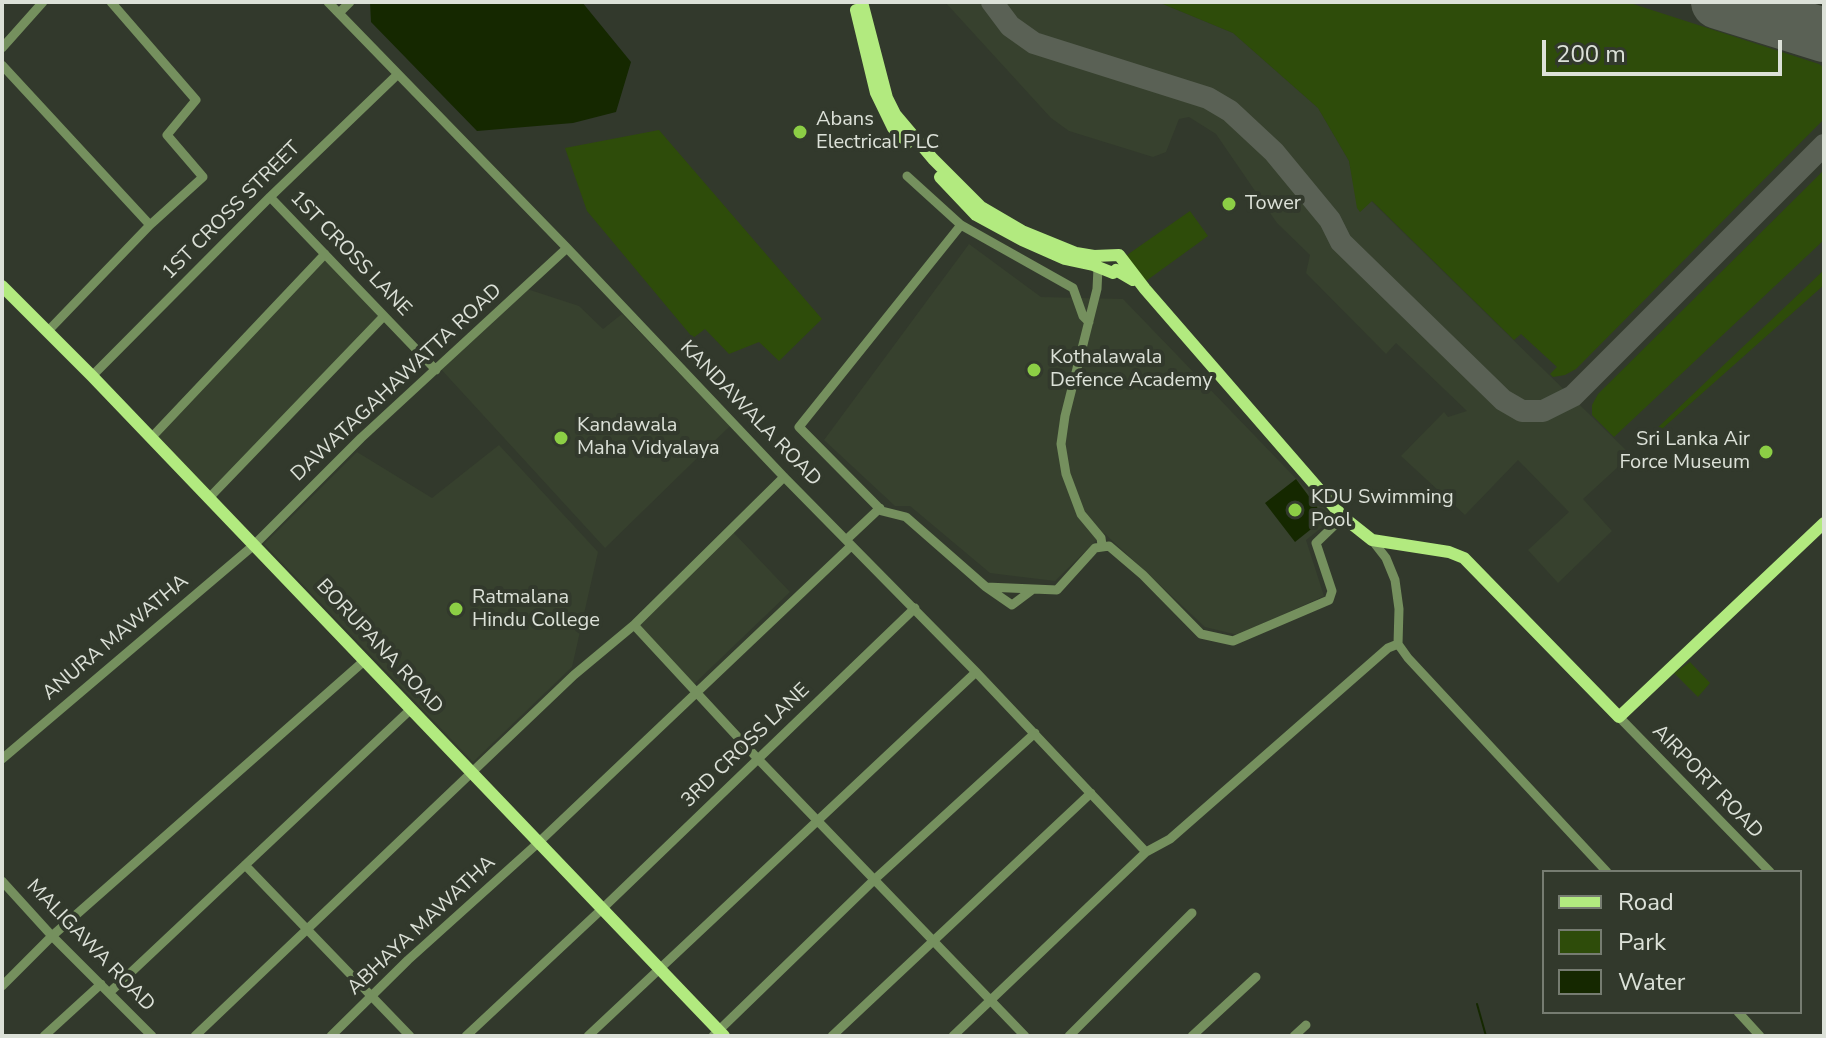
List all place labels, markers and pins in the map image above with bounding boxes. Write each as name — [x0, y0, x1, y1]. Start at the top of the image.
place label: Abans Electrical PLC — [816, 108, 939, 155]
marker: Abans Electrical PLC — [791, 123, 809, 141]
place label: Tower — [1245, 192, 1301, 216]
marker: Tower — [1220, 195, 1238, 213]
place label: Kothalawala Defence Academy — [1050, 346, 1213, 393]
marker: Kothalawala Defence Academy — [1025, 361, 1043, 379]
place label: Kandawala Maha Vidyalaya — [577, 414, 720, 461]
place label: Sri Lanka Air Force Museum — [1620, 428, 1750, 475]
marker: Kandawala Maha Vidyalaya — [552, 429, 570, 447]
marker: Sri Lanka Air Force Museum — [1757, 443, 1775, 461]
place label: KDU Swimming Pool — [1311, 486, 1454, 533]
marker: KDU Swimming Pool — [1286, 501, 1304, 519]
place label: Ratmalana Hindu College — [472, 586, 600, 633]
marker: Ratmalana Hindu College — [447, 600, 465, 618]

